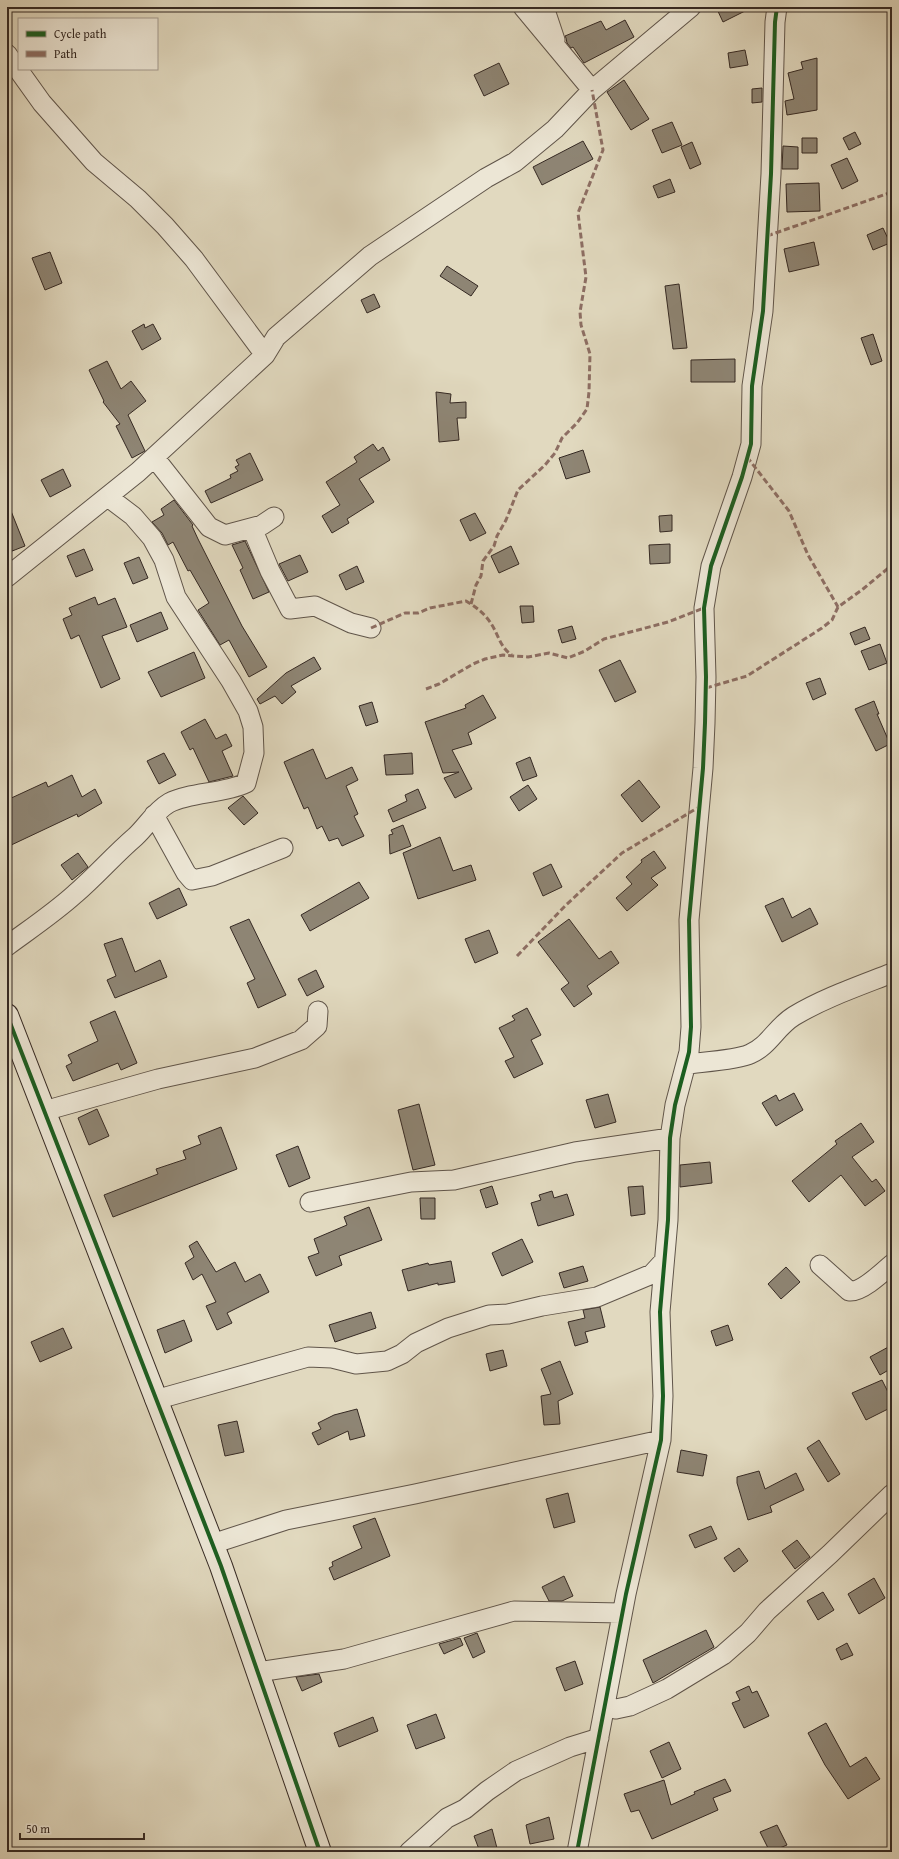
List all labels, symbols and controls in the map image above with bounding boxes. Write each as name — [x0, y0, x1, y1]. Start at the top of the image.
legend — [18, 18, 158, 70]
text: Cycle path — [54, 25, 107, 42]
text: Path — [54, 45, 77, 62]
scale bar — [20, 1815, 144, 1841]
text: 50 m — [26, 1820, 50, 1837]

